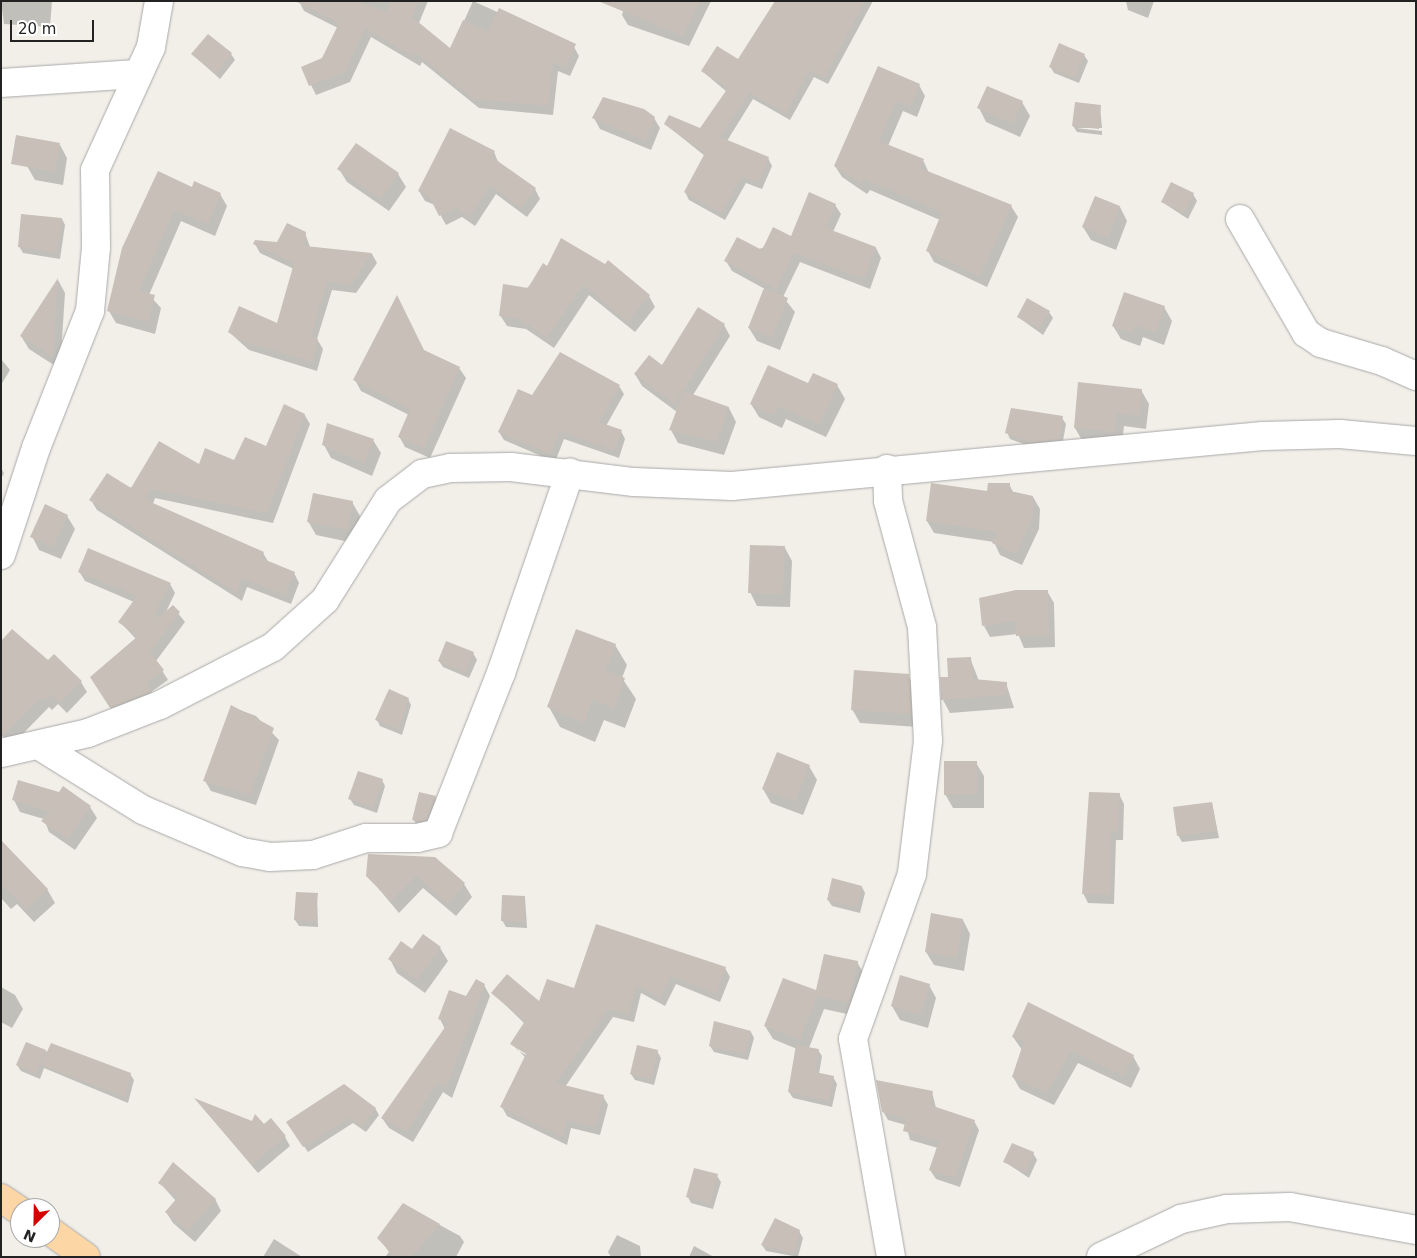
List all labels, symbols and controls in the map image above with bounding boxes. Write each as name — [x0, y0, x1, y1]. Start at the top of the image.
scale bar — [12, 10, 96, 42]
text: 20 m — [18, 20, 56, 38]
north arrow — [10, 1198, 60, 1248]
text: N — [21, 1226, 38, 1246]

